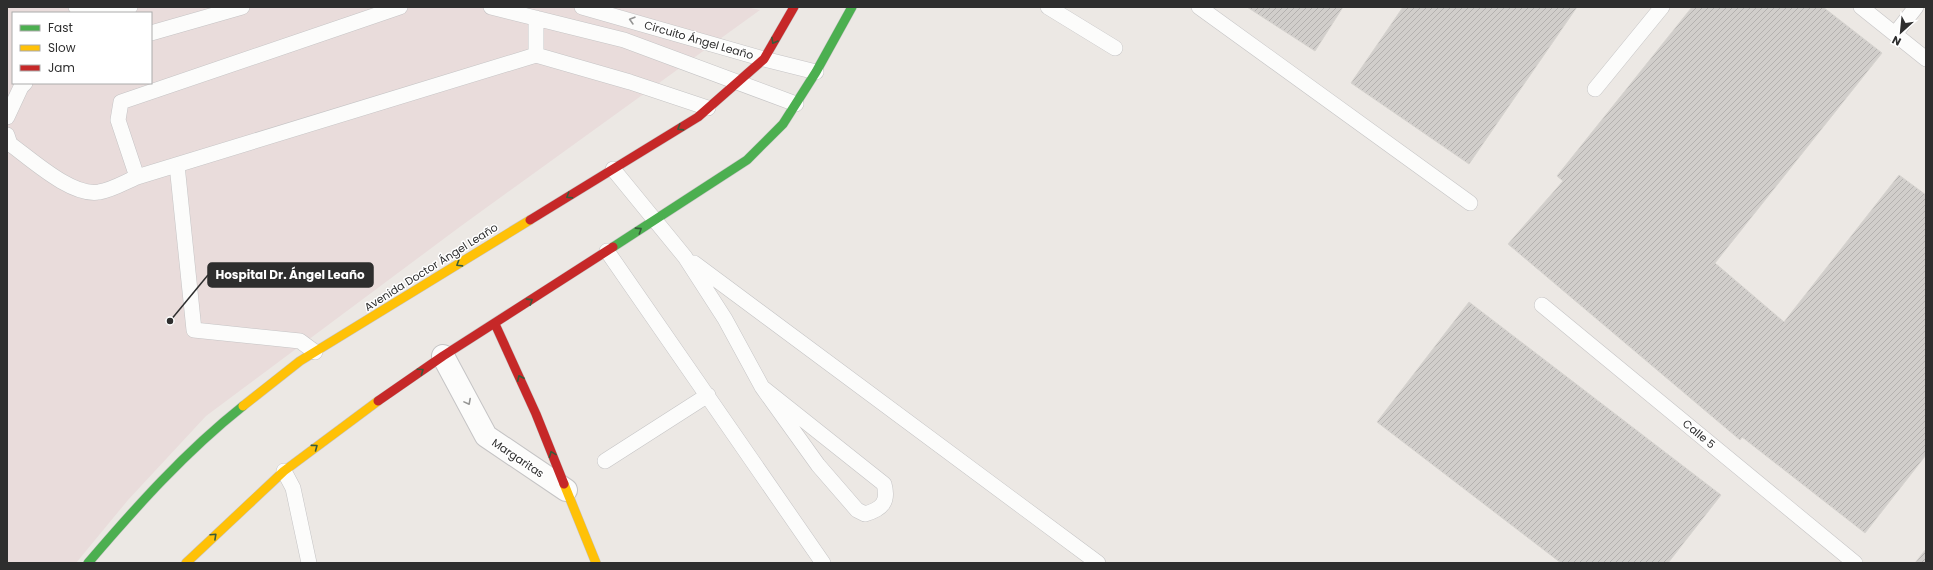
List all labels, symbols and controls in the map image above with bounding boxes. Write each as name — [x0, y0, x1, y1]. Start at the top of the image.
legend — [12, 12, 152, 84]
north arrow — [1881, 12, 1921, 52]
one-way arrow — [629, 17, 635, 25]
street label: Circuito Ángel Leaño — [642, 17, 756, 63]
text: Fast — [48, 19, 73, 36]
text: N — [1889, 32, 1904, 50]
one-way arrow — [772, 37, 779, 44]
text: Slow — [48, 39, 76, 56]
text: Jam — [48, 59, 75, 76]
one-way arrow — [677, 124, 684, 131]
one-way arrow — [566, 192, 573, 199]
street label: Avenida Doctor Ángel Leaño — [361, 219, 501, 315]
one-way arrow — [635, 227, 642, 235]
one-way arrow — [456, 260, 463, 267]
callout: Hospital Dr. Ángel Leaño — [208, 263, 373, 287]
text: Hospital Dr. Ángel Leaño — [215, 266, 365, 283]
one-way arrow — [526, 299, 533, 306]
one-way arrow — [416, 369, 423, 376]
one-way arrow — [517, 375, 525, 383]
one-way arrow — [463, 398, 470, 406]
street label: Calle 5 — [1679, 416, 1719, 452]
street label: Margaritas — [489, 435, 548, 482]
one-way arrow — [311, 445, 318, 452]
one-way arrow — [549, 450, 557, 457]
one-way arrow — [209, 533, 217, 541]

